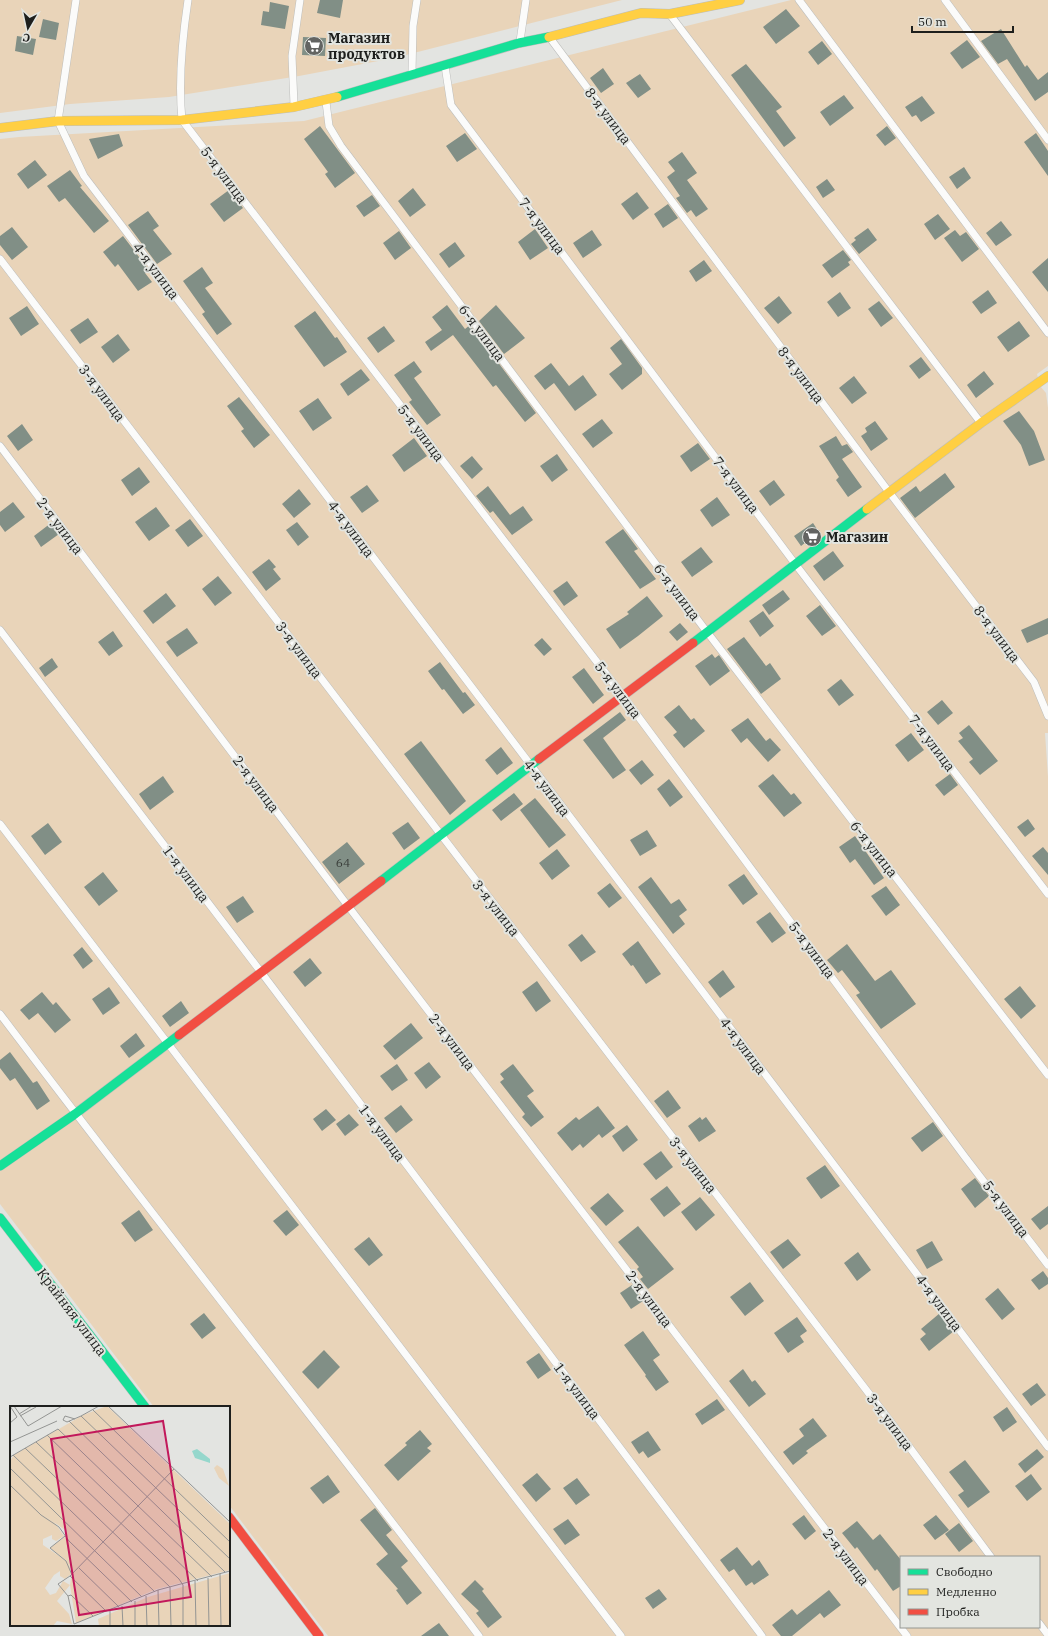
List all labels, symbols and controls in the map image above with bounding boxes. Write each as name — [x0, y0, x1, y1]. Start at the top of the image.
north arrow — [8, 8, 48, 48]
scale bar — [912, 8, 1013, 34]
text: 50 m — [918, 14, 947, 29]
place label: Магазин продуктов — [328, 29, 405, 63]
text: С — [22, 30, 31, 45]
supermarket icon: Магазин продуктов — [303, 35, 325, 57]
street label: 8-я улица — [581, 84, 636, 148]
street label: 5-я улица — [197, 143, 252, 207]
street label: 7-я улица — [515, 194, 570, 258]
street label: 4-я улица — [129, 239, 184, 303]
street label: 6-я улица — [455, 301, 510, 365]
street label: 8-я улица — [774, 343, 829, 407]
street label: 3-я улица — [75, 361, 130, 425]
street label: 5-я улица — [394, 401, 449, 465]
street label: 7-я улица — [709, 453, 764, 517]
street label: 2-я улица — [33, 494, 88, 558]
street label: 4-я улица — [324, 497, 379, 561]
supermarket icon: Магазин — [801, 526, 823, 548]
place label: Магазин — [826, 528, 888, 546]
street label: 6-я улица — [650, 560, 705, 624]
street label: 8-я улица — [970, 602, 1025, 666]
street label: 3-я улица — [272, 618, 327, 682]
street label: 5-я улица — [591, 658, 646, 722]
street label: 7-я улица — [905, 711, 960, 775]
street label: 2-я улица — [229, 752, 284, 816]
street label: 4-я улица — [520, 756, 575, 820]
street label: 6-я улица — [846, 817, 902, 881]
street label: 1-я улица — [159, 842, 214, 906]
house number: 64 — [336, 855, 350, 870]
street label: 3-я улица — [468, 876, 524, 940]
street label: 5-я улица — [785, 918, 840, 982]
street label: 2-я улица — [425, 1010, 480, 1074]
street label: 4-я улица — [716, 1014, 771, 1078]
street label: 1-я улица — [355, 1101, 410, 1165]
street label: 3-я улица — [665, 1133, 721, 1197]
street label: 5-я улица — [979, 1177, 1034, 1241]
street label: Крайняя улица — [33, 1265, 111, 1360]
street label: 2-я улица — [622, 1267, 677, 1331]
street label: 4-я улица — [912, 1271, 967, 1335]
street label: 1-я улица — [550, 1359, 605, 1423]
street label: 3-я улица — [863, 1390, 918, 1454]
inset map — [10, 1406, 230, 1626]
street label: 2-я улица — [819, 1525, 874, 1589]
legend — [900, 1556, 1040, 1628]
text: Свободно — [936, 1564, 993, 1579]
text: Медленно — [936, 1584, 997, 1599]
text: Пробка — [936, 1604, 980, 1619]

